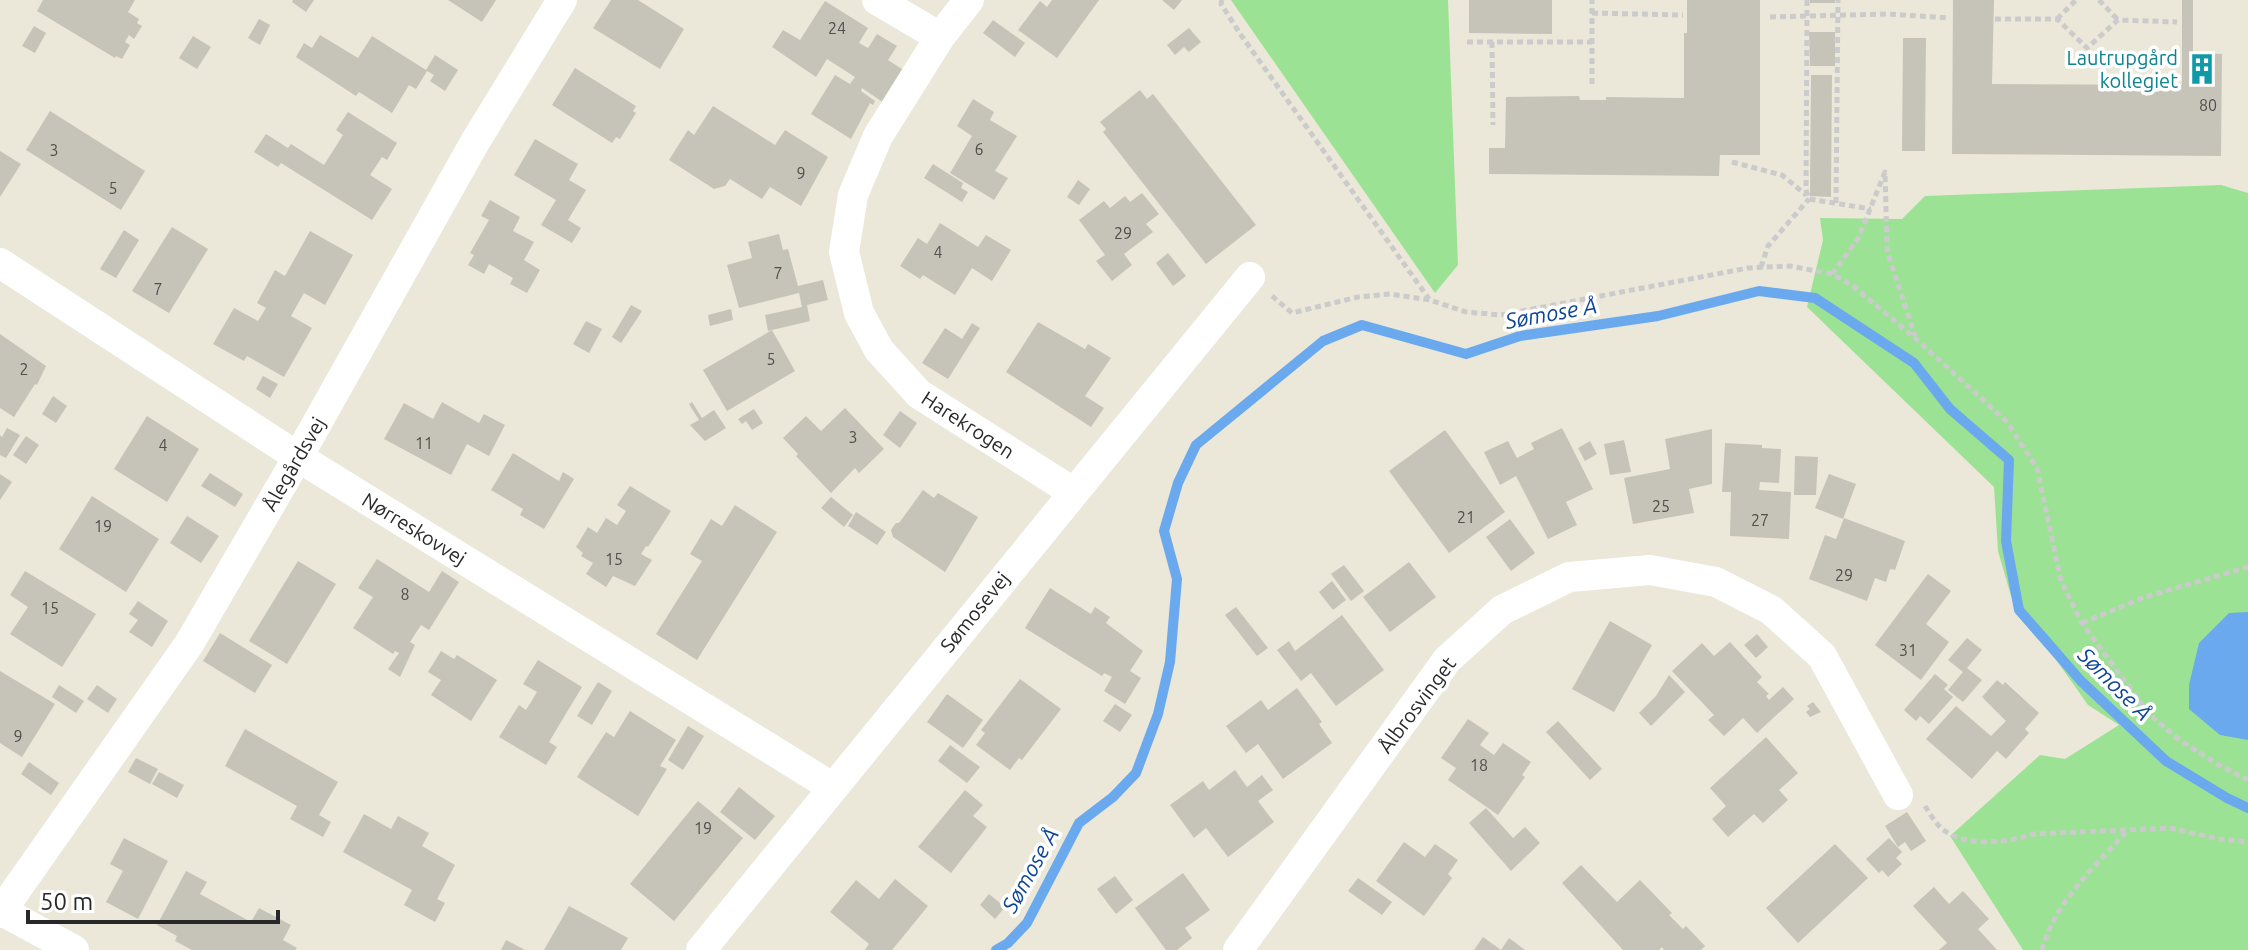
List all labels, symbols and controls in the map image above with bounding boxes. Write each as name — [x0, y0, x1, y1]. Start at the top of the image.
house number: 24 — [828, 19, 846, 37]
place label: Lautrupgård kollegiet — [2067, 46, 2178, 92]
building icon: Lautrupgård kollegiet — [2185, 52, 2219, 86]
house number: 80 — [2199, 96, 2217, 114]
house number: 6 — [974, 140, 984, 158]
house number: 3 — [49, 141, 59, 159]
house number: 9 — [796, 164, 806, 182]
house number: 5 — [108, 179, 118, 197]
house number: 29 — [1114, 224, 1132, 242]
house number: 4 — [933, 243, 943, 261]
house number: 7 — [773, 264, 783, 282]
house number: 7 — [153, 280, 163, 298]
water label: Sømose Å — [1502, 292, 1599, 333]
house number: 5 — [766, 350, 776, 368]
house number: 2 — [19, 360, 29, 378]
street label: Harekrogen — [918, 386, 1019, 463]
street label: Ålegårdsvej — [257, 413, 330, 515]
house number: 3 — [848, 428, 858, 446]
house number: 11 — [415, 434, 433, 452]
house number: 4 — [158, 436, 168, 454]
street label: Nørreskovvej — [358, 488, 470, 570]
house number: 25 — [1652, 497, 1670, 515]
house number: 21 — [1457, 508, 1475, 526]
house number: 27 — [1751, 511, 1769, 529]
house number: 19 — [94, 517, 112, 535]
house number: 15 — [605, 550, 623, 568]
house number: 29 — [1835, 566, 1853, 584]
street label: Sømosevej — [935, 567, 1014, 656]
house number: 8 — [400, 585, 410, 603]
house number: 15 — [41, 599, 59, 617]
house number: 31 — [1899, 641, 1917, 659]
water label: Sømose Å — [2073, 641, 2157, 725]
street label: Ålbrosvinget — [1373, 652, 1460, 757]
house number: 9 — [13, 727, 23, 745]
house number: 18 — [1470, 756, 1488, 774]
house number: 19 — [694, 819, 712, 837]
water label: Sømose Å — [996, 823, 1063, 917]
scale bar — [28, 874, 278, 924]
text: 50 m — [40, 888, 93, 915]

